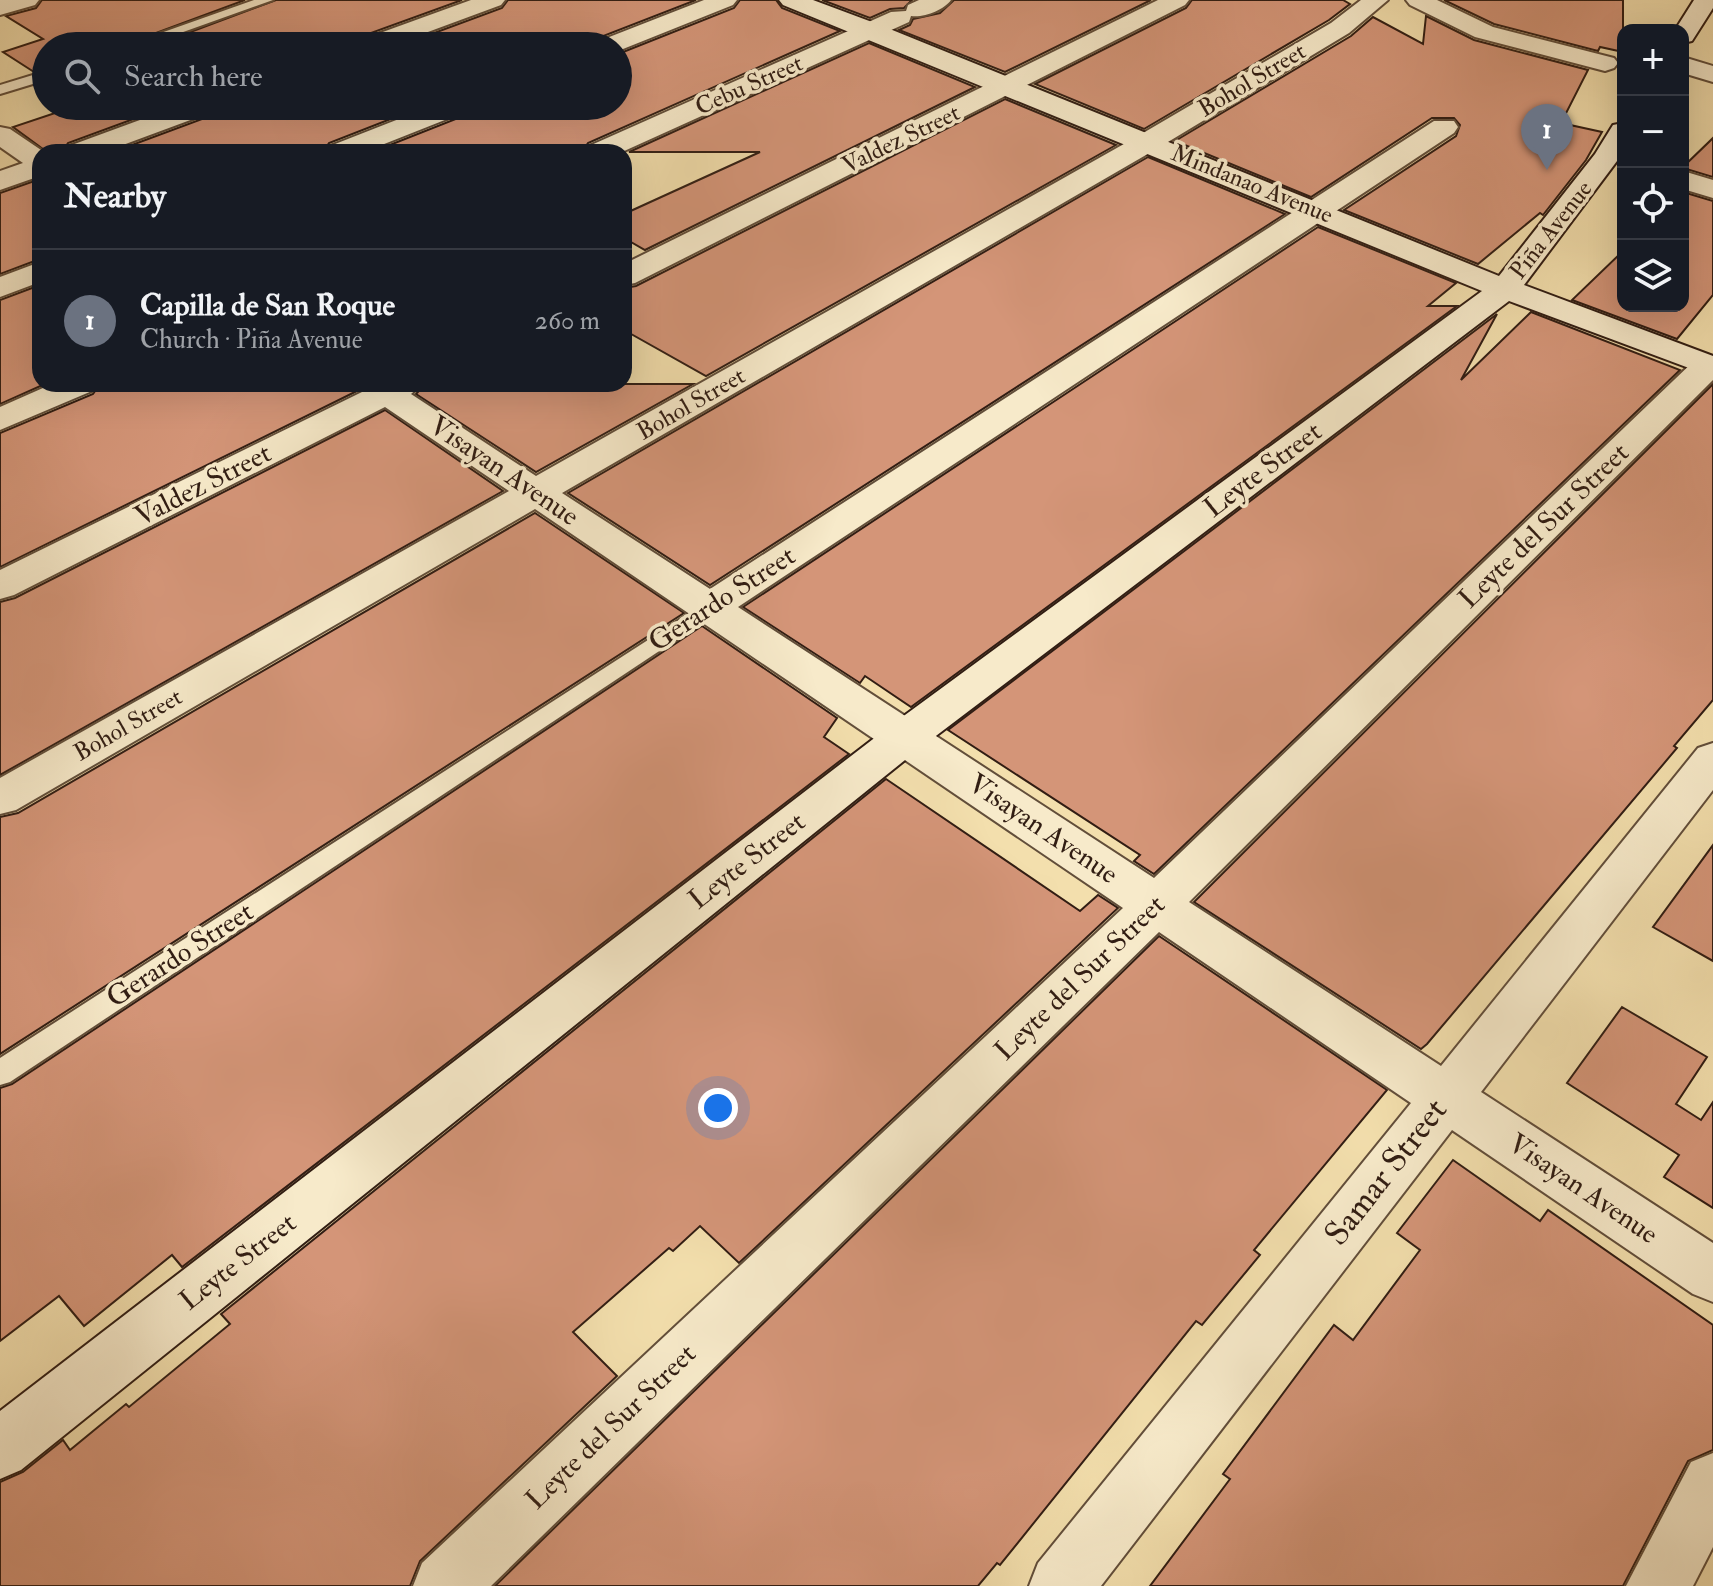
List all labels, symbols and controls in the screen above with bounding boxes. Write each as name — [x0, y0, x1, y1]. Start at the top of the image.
map controls — [1617, 24, 1689, 312]
button: + — [1617, 24, 1689, 96]
search box — [32, 32, 632, 120]
street label: Bohol Street — [1192, 36, 1312, 124]
street label: Cebu Street — [690, 47, 808, 122]
icon: search — [60, 54, 104, 98]
text: Search here — [124, 58, 263, 95]
button: − — [1617, 96, 1689, 168]
street label: Valdez Street — [837, 97, 965, 181]
pin: 1 — [1521, 104, 1573, 170]
street label: Mindanao Avenue — [1166, 137, 1338, 231]
button: locate — [1617, 168, 1689, 240]
street label: Piña Avenue — [1503, 174, 1599, 286]
text: Nearby — [64, 175, 166, 218]
button: layers — [1617, 240, 1689, 312]
text: Capilla de San Roque — [140, 287, 395, 324]
text: 1 — [85, 305, 95, 337]
text: 260 m — [535, 305, 600, 337]
text: Church · Piña Avenue — [140, 324, 363, 356]
street label: Bohol Street — [631, 360, 751, 447]
street label: Visayan Avenue — [422, 408, 586, 534]
street label: Leyte Street — [1197, 414, 1329, 526]
street label: Valdez Street — [129, 436, 277, 534]
street label: Leyte del Sur Street — [1452, 436, 1636, 616]
street label: Gerardo Street — [642, 539, 802, 659]
street label: Bohol Street — [68, 681, 188, 768]
street label: Visayan Avenue — [961, 766, 1125, 892]
street label: Leyte Street — [682, 805, 812, 917]
street label: Leyte del Sur Street — [988, 888, 1172, 1068]
street label: Gerardo Street — [100, 895, 260, 1015]
your location — [698, 1088, 738, 1128]
street label: Samar Street — [1315, 1090, 1457, 1254]
street label: Visayan Avenue — [1501, 1126, 1665, 1252]
street label: Leyte Street — [173, 1206, 303, 1318]
street label: Leyte del Sur Street — [519, 1337, 703, 1517]

